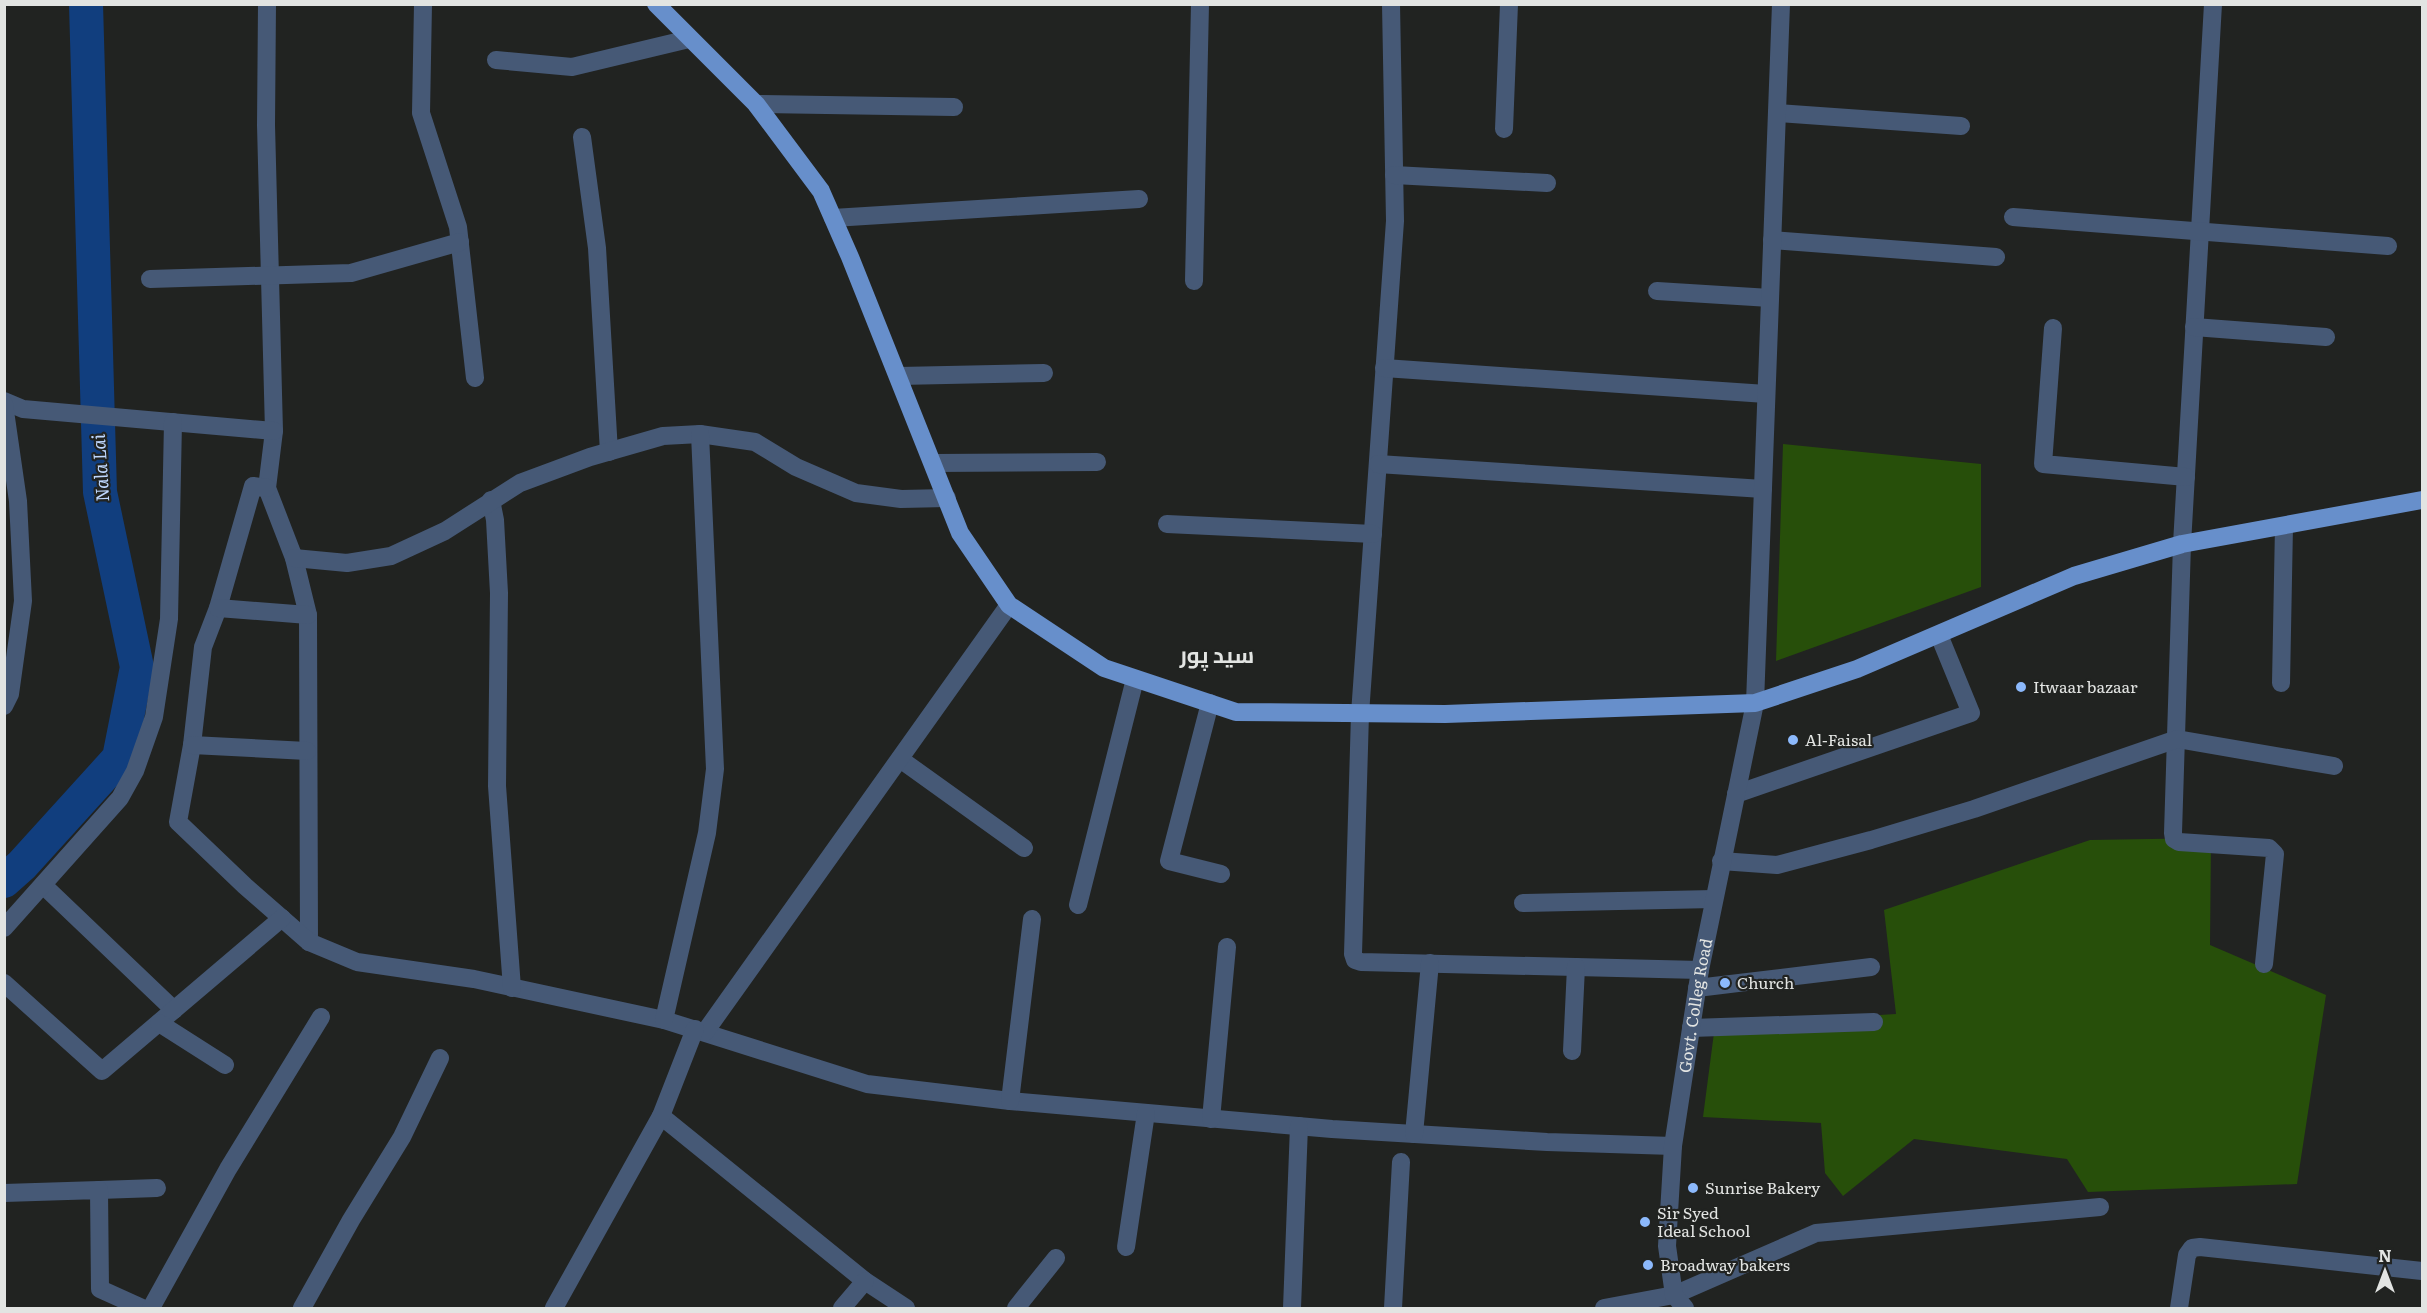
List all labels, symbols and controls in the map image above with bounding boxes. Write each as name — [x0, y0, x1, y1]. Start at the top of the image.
water label: Nala Lai — [84, 433, 115, 503]
district label: سید پور — [1179, 637, 1254, 671]
place label: Itwaar bazaar — [2033, 674, 2138, 698]
marker: Itwaar bazaar — [2014, 680, 2028, 694]
place label: Al-Faisal — [1805, 727, 1872, 751]
marker: Al-Faisal — [1786, 733, 1800, 747]
street label: Govt. Colleg Road — [1671, 936, 1717, 1074]
place label: Church — [1737, 970, 1795, 994]
marker: Church — [1718, 976, 1732, 990]
place label: Sunrise Bakery — [1705, 1175, 1821, 1199]
marker: Sunrise Bakery — [1686, 1181, 1700, 1195]
place label: Sir Syed Ideal School — [1657, 1200, 1750, 1242]
marker: Sir Syed Ideal School — [1638, 1215, 1652, 1229]
north arrow — [2355, 1241, 2415, 1301]
text: N — [2378, 1243, 2392, 1267]
place label: Broadway bakers — [1660, 1252, 1790, 1276]
marker: Broadway bakers — [1641, 1258, 1655, 1272]

